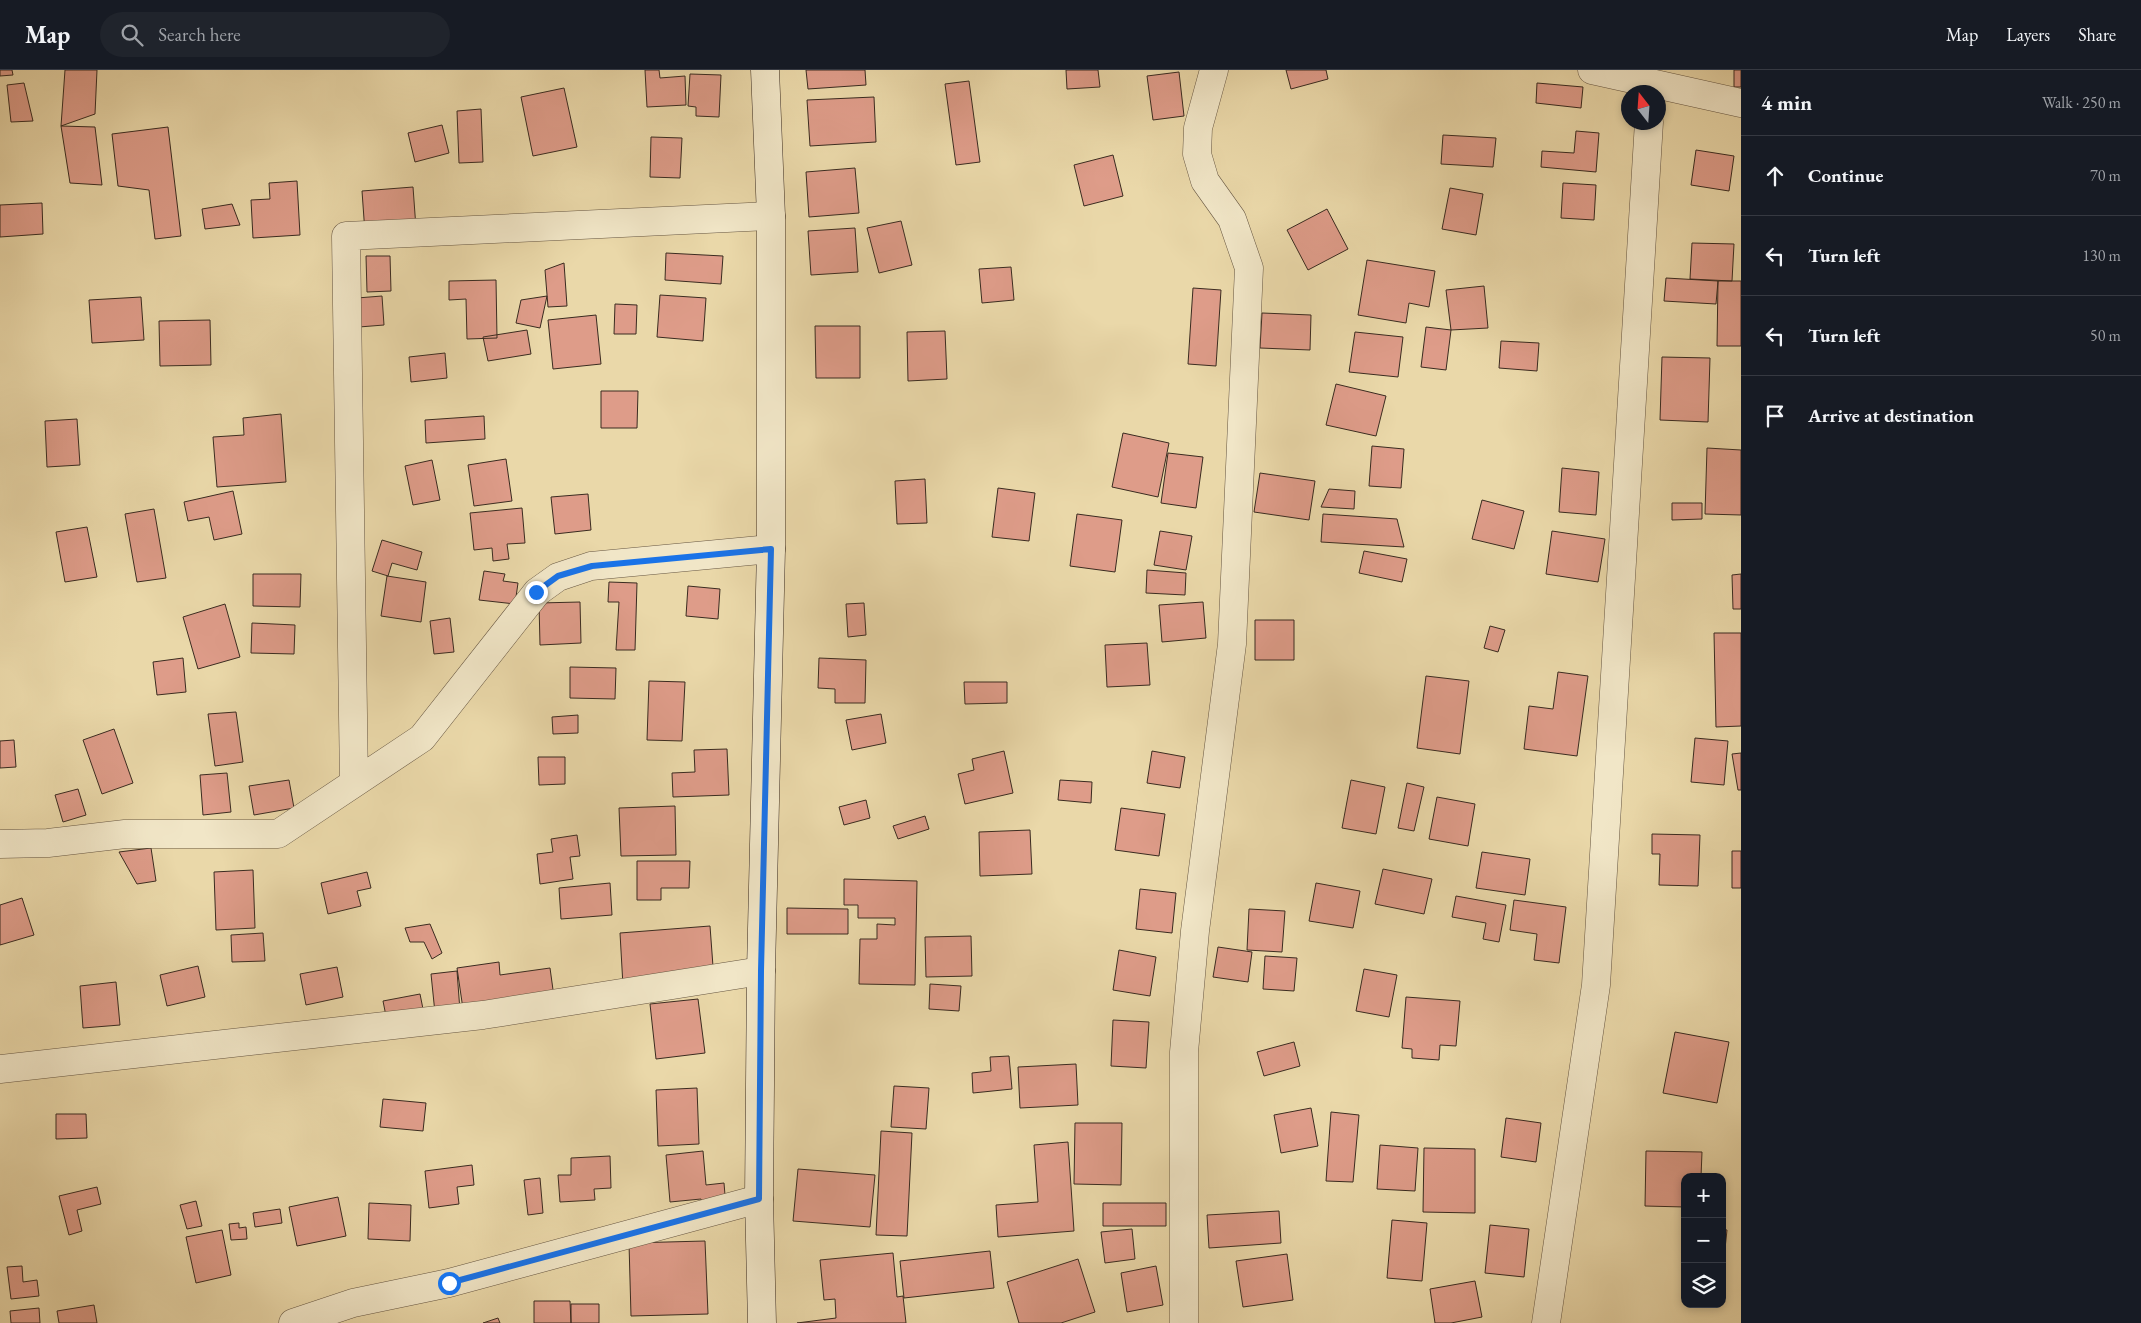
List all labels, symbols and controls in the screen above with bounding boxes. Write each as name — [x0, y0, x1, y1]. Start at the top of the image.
search box — [100, 12, 450, 57]
text: Map — [25, 19, 70, 50]
icon: search — [118, 21, 146, 49]
text: Search here — [158, 22, 241, 47]
text: Map — [1946, 23, 1978, 46]
text: Layers — [2006, 23, 2050, 46]
text: Share — [2078, 23, 2116, 46]
north arrow — [1621, 85, 1666, 130]
text: 4 min — [1761, 89, 1812, 116]
text: Walk · 250 m — [2042, 92, 2121, 113]
icon: ahead — [1761, 162, 1789, 190]
text: Continue — [1808, 163, 1883, 188]
text: 70 m — [2090, 165, 2121, 186]
icon: left — [1761, 242, 1789, 270]
text: Turn left — [1808, 243, 1880, 268]
text: 130 m — [2082, 245, 2121, 266]
icon: left — [1761, 322, 1789, 350]
text: Turn left — [1808, 323, 1880, 348]
text: 50 m — [2090, 325, 2121, 346]
icon: arrive — [1761, 402, 1789, 430]
text: Arrive at destination — [1808, 403, 1974, 428]
route end — [525, 581, 548, 604]
map controls — [1681, 1173, 1726, 1308]
button: + — [1681, 1173, 1726, 1218]
button: − — [1681, 1218, 1726, 1263]
button: layers — [1681, 1263, 1726, 1308]
route start — [438, 1272, 461, 1295]

